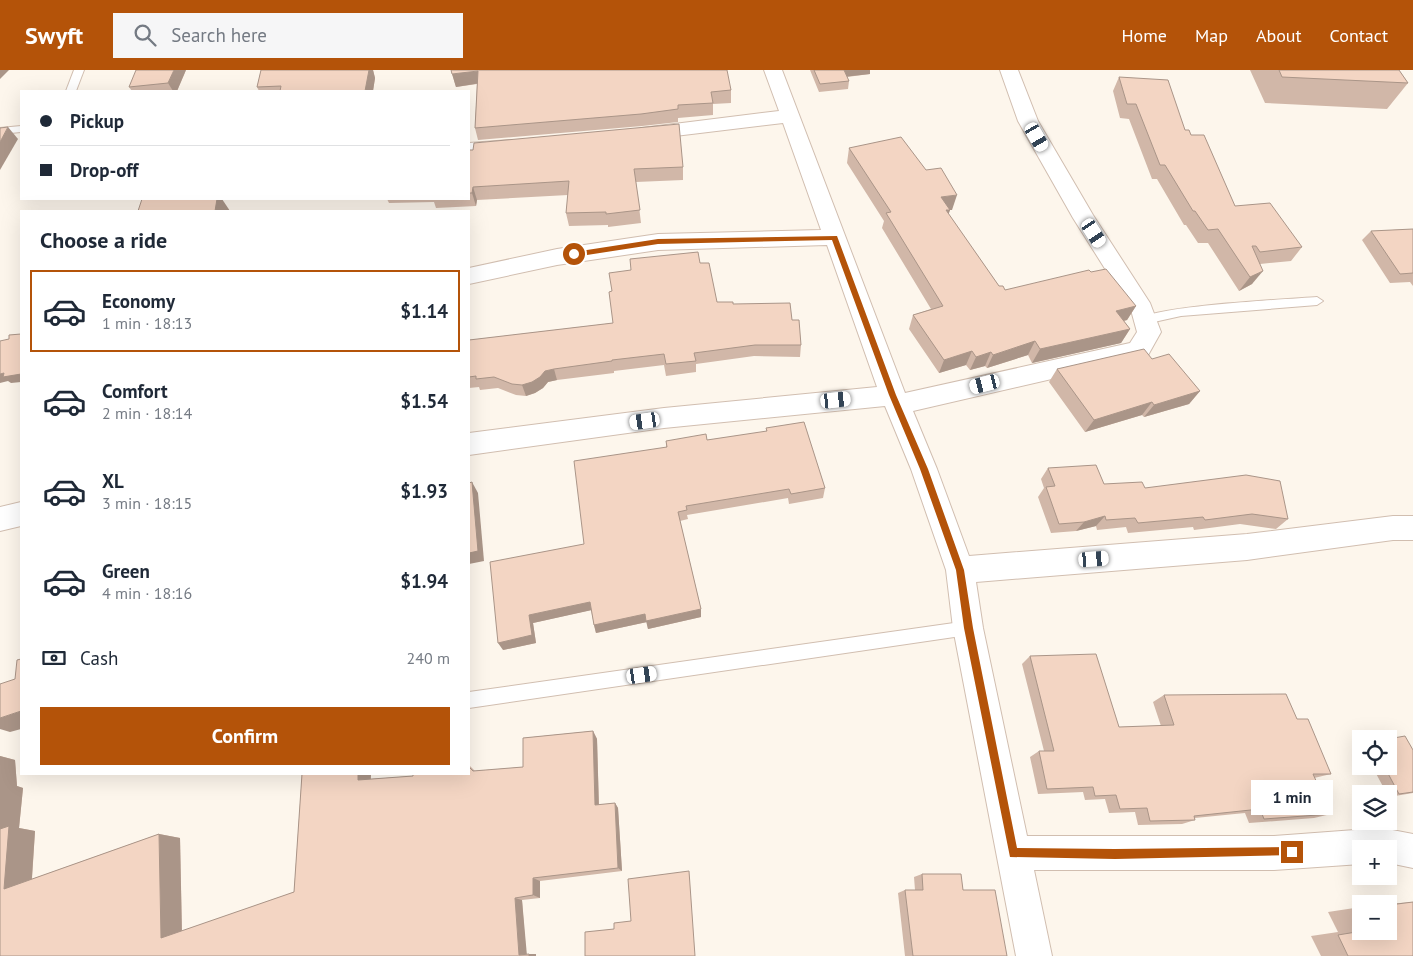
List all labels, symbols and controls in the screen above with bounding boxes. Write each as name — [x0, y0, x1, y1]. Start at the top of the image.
search box — [113, 13, 463, 58]
text: Swyft — [25, 20, 83, 51]
icon: search — [131, 21, 159, 49]
text: Search here — [171, 23, 267, 47]
text: Home — [1121, 24, 1167, 47]
text: Map — [1195, 24, 1228, 47]
text: About — [1256, 24, 1302, 47]
text: Contact — [1330, 24, 1388, 47]
text: Pickup — [70, 109, 124, 133]
car — [1023, 120, 1050, 154]
text: Drop-off — [70, 158, 138, 182]
car — [1079, 216, 1108, 250]
text: Choose a ride — [40, 226, 167, 254]
route start — [563, 243, 585, 265]
icon: car — [42, 289, 87, 334]
text: Economy — [102, 289, 175, 313]
text: $1.14 — [400, 299, 448, 323]
text: 1 min · 18:13 — [102, 313, 192, 333]
car — [968, 373, 1001, 395]
icon: car — [42, 379, 87, 424]
text: Comfort — [102, 379, 168, 403]
text: $1.54 — [400, 389, 448, 413]
car — [820, 391, 851, 409]
text: 2 min · 18:14 — [102, 403, 192, 423]
car — [629, 411, 660, 431]
icon: car — [42, 469, 87, 514]
text: XL — [102, 469, 124, 493]
text: $1.93 — [400, 479, 448, 503]
text: 3 min · 18:15 — [102, 493, 192, 513]
car — [1078, 550, 1109, 568]
icon: car — [42, 559, 87, 604]
text: Green — [102, 559, 150, 583]
text: $1.94 — [400, 569, 448, 593]
text: 4 min · 18:16 — [102, 583, 192, 603]
icon: cash — [40, 644, 68, 672]
text: Cash — [80, 646, 118, 670]
text: 240 m — [407, 648, 450, 668]
car — [626, 665, 657, 685]
button: Confirm — [40, 707, 450, 765]
map controls — [1352, 730, 1397, 940]
button: locate — [1352, 730, 1397, 775]
callout: 1 min — [1251, 780, 1333, 814]
button: layers — [1352, 785, 1397, 830]
text: 1 min — [1272, 787, 1312, 807]
button: + — [1352, 840, 1397, 885]
route end — [1281, 841, 1303, 863]
button: − — [1352, 895, 1397, 940]

